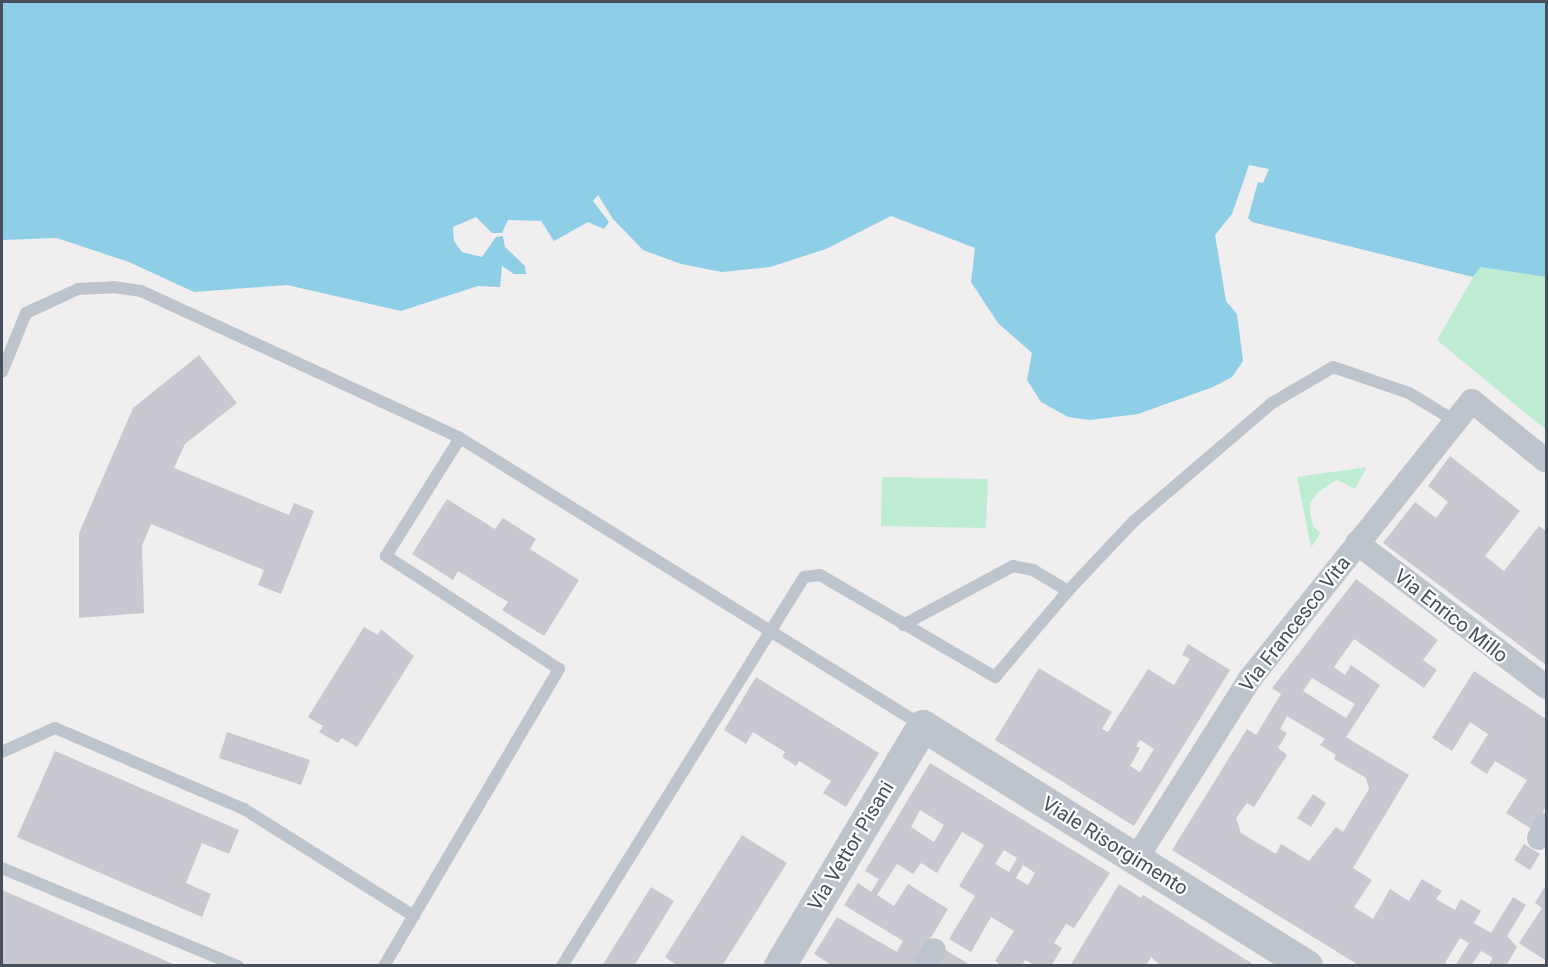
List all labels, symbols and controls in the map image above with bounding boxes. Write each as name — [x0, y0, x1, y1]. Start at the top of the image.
street label: Via Francesco Vita — [1235, 551, 1355, 697]
street label: Via Enrico Millo — [1389, 564, 1513, 668]
street label: Via Vettor Pisani — [803, 777, 899, 915]
street label: Viale Risorgimento — [1038, 791, 1192, 901]

